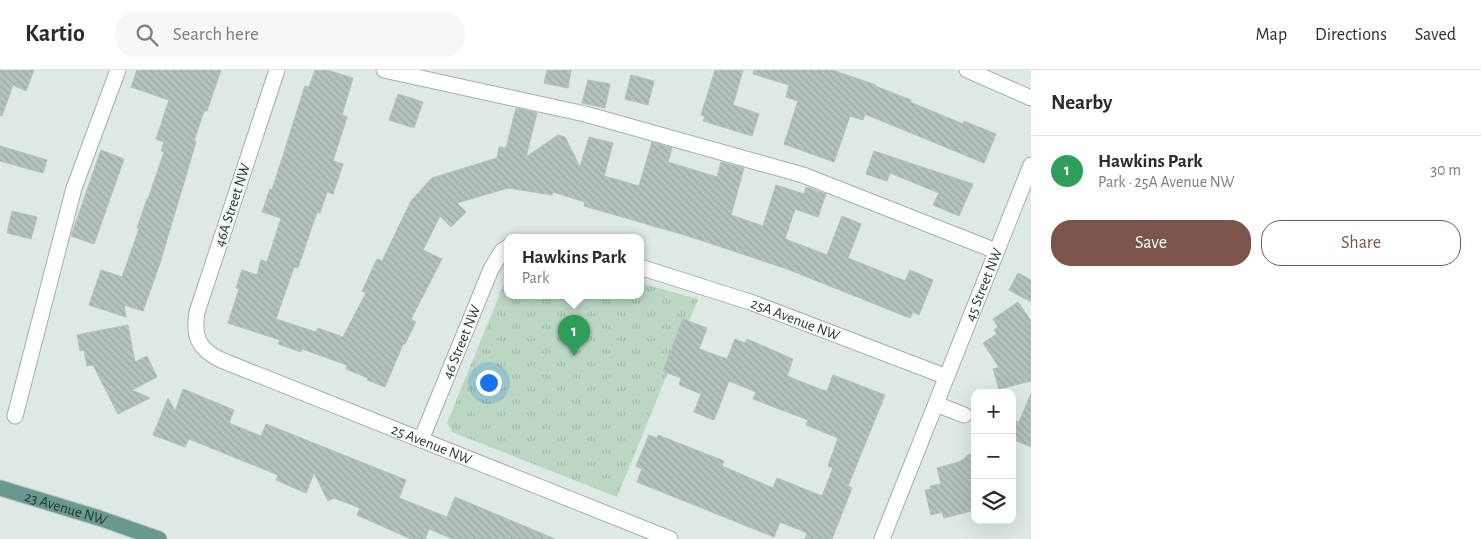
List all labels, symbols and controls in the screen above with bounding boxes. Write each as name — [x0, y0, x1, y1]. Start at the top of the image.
search box — [115, 12, 465, 57]
icon: search — [133, 21, 161, 49]
text: Kartio — [25, 22, 85, 46]
text: Search here — [173, 25, 259, 44]
text: Map — [1256, 26, 1287, 44]
text: Directions — [1315, 26, 1387, 44]
text: Saved — [1415, 26, 1456, 44]
text: Nearby — [1051, 92, 1112, 113]
text: Hawkins Park — [1098, 152, 1203, 171]
street label: 46A Street NW — [212, 161, 253, 249]
text: 1 — [1064, 162, 1070, 178]
text: 30 m — [1431, 162, 1461, 178]
text: Park · 25A Avenue NW — [1098, 174, 1235, 190]
button: Save — [1051, 220, 1251, 266]
button: Share — [1261, 220, 1461, 266]
popup — [504, 234, 644, 299]
street label: 45 Street NW — [963, 245, 1005, 323]
text: Hawkins Park — [522, 248, 626, 267]
text: Park — [522, 270, 549, 286]
street label: 25A Avenue NW — [749, 296, 842, 344]
street label: 46 Street NW — [440, 303, 484, 381]
pin: 1 — [558, 315, 590, 356]
your location — [476, 370, 502, 396]
map controls — [971, 389, 1016, 524]
button: + — [971, 389, 1016, 434]
street label: 25 Avenue NW — [389, 422, 475, 467]
button: − — [971, 434, 1016, 479]
button: layers — [971, 479, 1016, 524]
street label: 23 Avenue NW — [23, 489, 110, 528]

